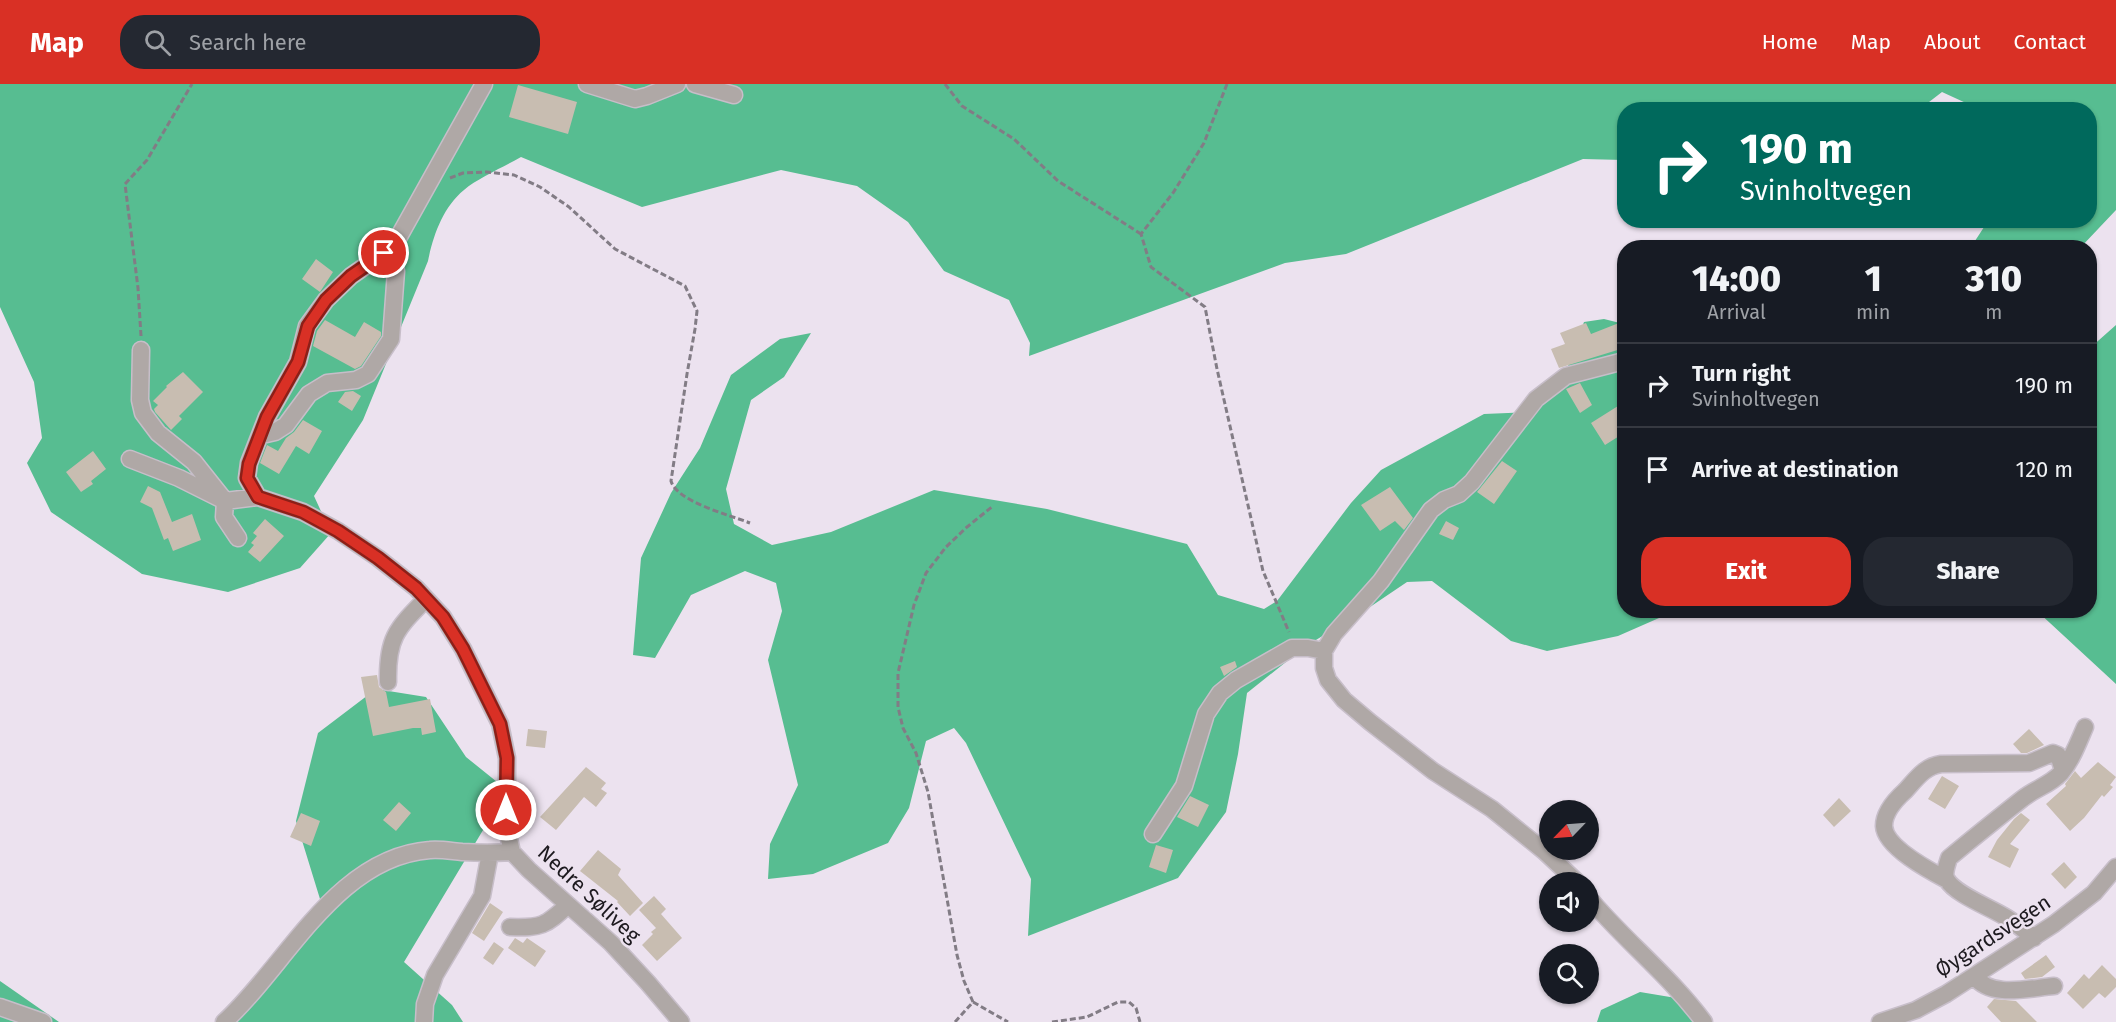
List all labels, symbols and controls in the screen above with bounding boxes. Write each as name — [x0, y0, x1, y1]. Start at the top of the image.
search box — [120, 15, 540, 69]
text: Map — [30, 26, 84, 59]
icon: search — [141, 26, 174, 59]
text: Search here — [189, 29, 307, 56]
text: Home — [1762, 29, 1818, 55]
text: Map — [1851, 29, 1891, 55]
text: About — [1924, 29, 1981, 55]
text: Contact — [2014, 29, 2086, 55]
text: 190 m — [1740, 124, 1853, 174]
icon: right — [1641, 126, 1719, 204]
text: Svinholtvegen — [1740, 175, 1912, 207]
pin — [358, 227, 409, 278]
icon: arrive — [367, 236, 400, 269]
text: 14:00 — [1692, 257, 1781, 301]
text: 1 — [1865, 257, 1882, 301]
text: 310 — [1965, 257, 2022, 301]
text: Arrival — [1707, 300, 1766, 324]
text: min — [1856, 300, 1891, 324]
text: m — [1985, 300, 2002, 324]
text: Turn right — [1692, 360, 1791, 387]
icon: right — [1641, 369, 1674, 402]
text: 190 m — [2015, 372, 2073, 399]
text: Svinholtvegen — [1692, 387, 1820, 411]
icon: arrive — [1641, 453, 1674, 486]
text: Arrive at destination — [1692, 456, 1899, 483]
text: 120 m — [2016, 456, 2073, 483]
button: Exit — [1641, 537, 1851, 606]
button: Share — [1863, 537, 2073, 606]
position arrow — [474, 778, 538, 842]
north arrow — [1539, 800, 1599, 860]
map controls — [1539, 800, 1599, 1004]
street label: Nedre Søliveg — [532, 840, 646, 948]
button: sound — [1539, 872, 1599, 932]
street label: Øygardsvegen — [1930, 889, 2056, 983]
button: search — [1539, 944, 1599, 1004]

